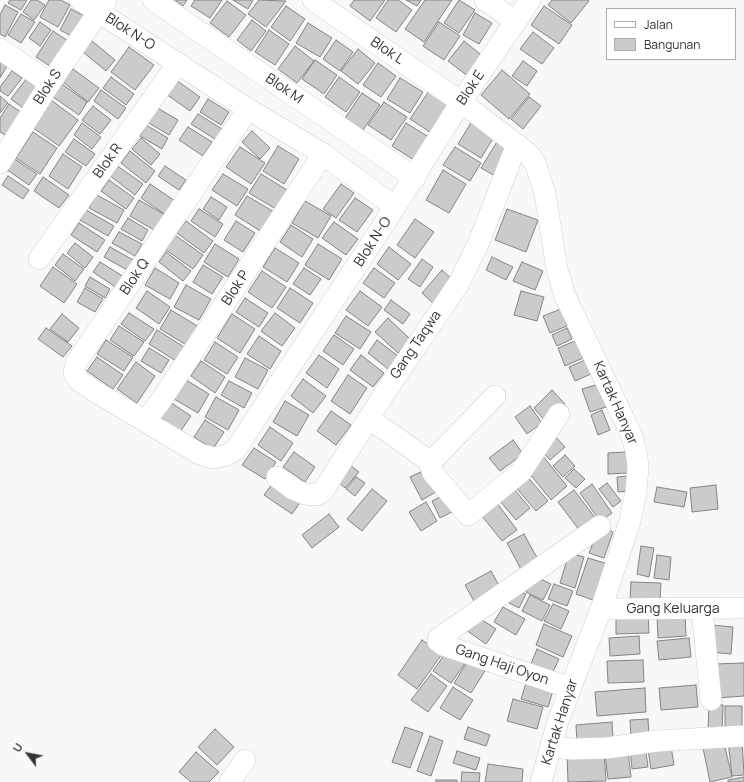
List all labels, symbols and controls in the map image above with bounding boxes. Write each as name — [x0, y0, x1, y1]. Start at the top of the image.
legend — [606, 8, 736, 60]
street label: Blok N-O — [102, 10, 158, 54]
text: Jalan — [644, 16, 673, 33]
street label: Blok L — [367, 34, 407, 68]
text: Bangunan — [644, 36, 700, 53]
street label: Blok S — [30, 66, 66, 108]
street label: Blok E — [453, 68, 489, 108]
street label: Blok M — [262, 70, 306, 108]
street label: Blok R — [90, 140, 126, 182]
street label: Blok N-O — [351, 214, 395, 270]
street label: Blok Q — [117, 256, 153, 298]
street label: Blok P — [219, 267, 253, 309]
street label: Gang Taqwa — [387, 308, 445, 382]
street label: Kartak Hanyar — [589, 359, 641, 447]
street label: Gang Keluarga — [626, 601, 720, 617]
street label: Gang Haji Oyon — [453, 641, 551, 689]
street label: Kartak Hanyar — [538, 677, 582, 767]
north arrow — [8, 734, 48, 774]
text: U — [9, 740, 26, 755]

